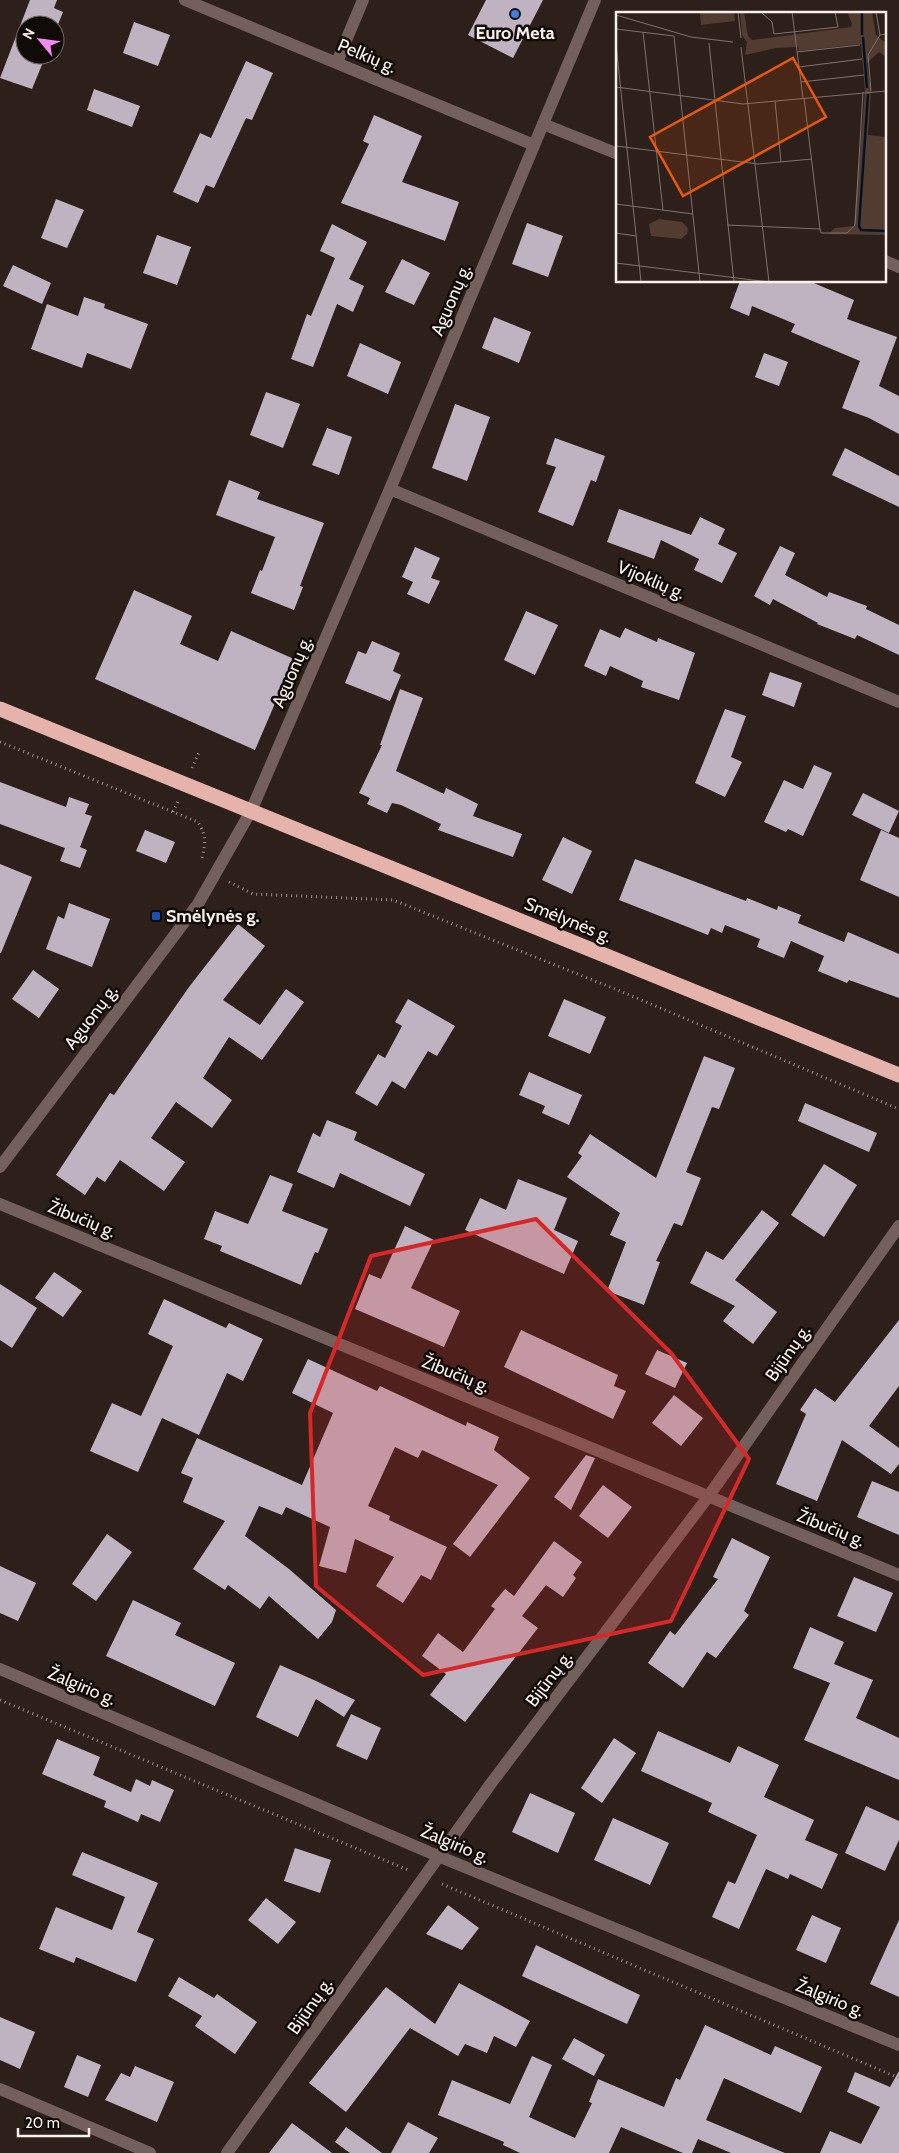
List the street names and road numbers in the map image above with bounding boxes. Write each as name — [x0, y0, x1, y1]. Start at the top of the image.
street label: Pelkių g. — [334, 34, 400, 78]
street label: Aguonų g. — [426, 261, 476, 339]
street label: Vijoklių g. — [614, 556, 688, 604]
street label: Aguonų g. — [267, 633, 317, 711]
street label: Smėlynės g. — [521, 893, 615, 947]
street label: Aguonų g. — [59, 980, 123, 1054]
street label: Žibučių g. — [45, 1195, 120, 1243]
street label: Bijūnų g. — [761, 1320, 815, 1386]
street label: Žibučių g. — [419, 1350, 494, 1398]
street label: Žibučių g. — [794, 1504, 869, 1552]
street label: Bijūnų g. — [521, 1647, 577, 1711]
street label: Žalgirio g. — [45, 1661, 120, 1710]
street label: Žalgirio g. — [418, 1819, 493, 1868]
street label: Bijūnų g. — [283, 1973, 337, 2039]
street label: Žalgirio g. — [793, 1973, 868, 2022]

